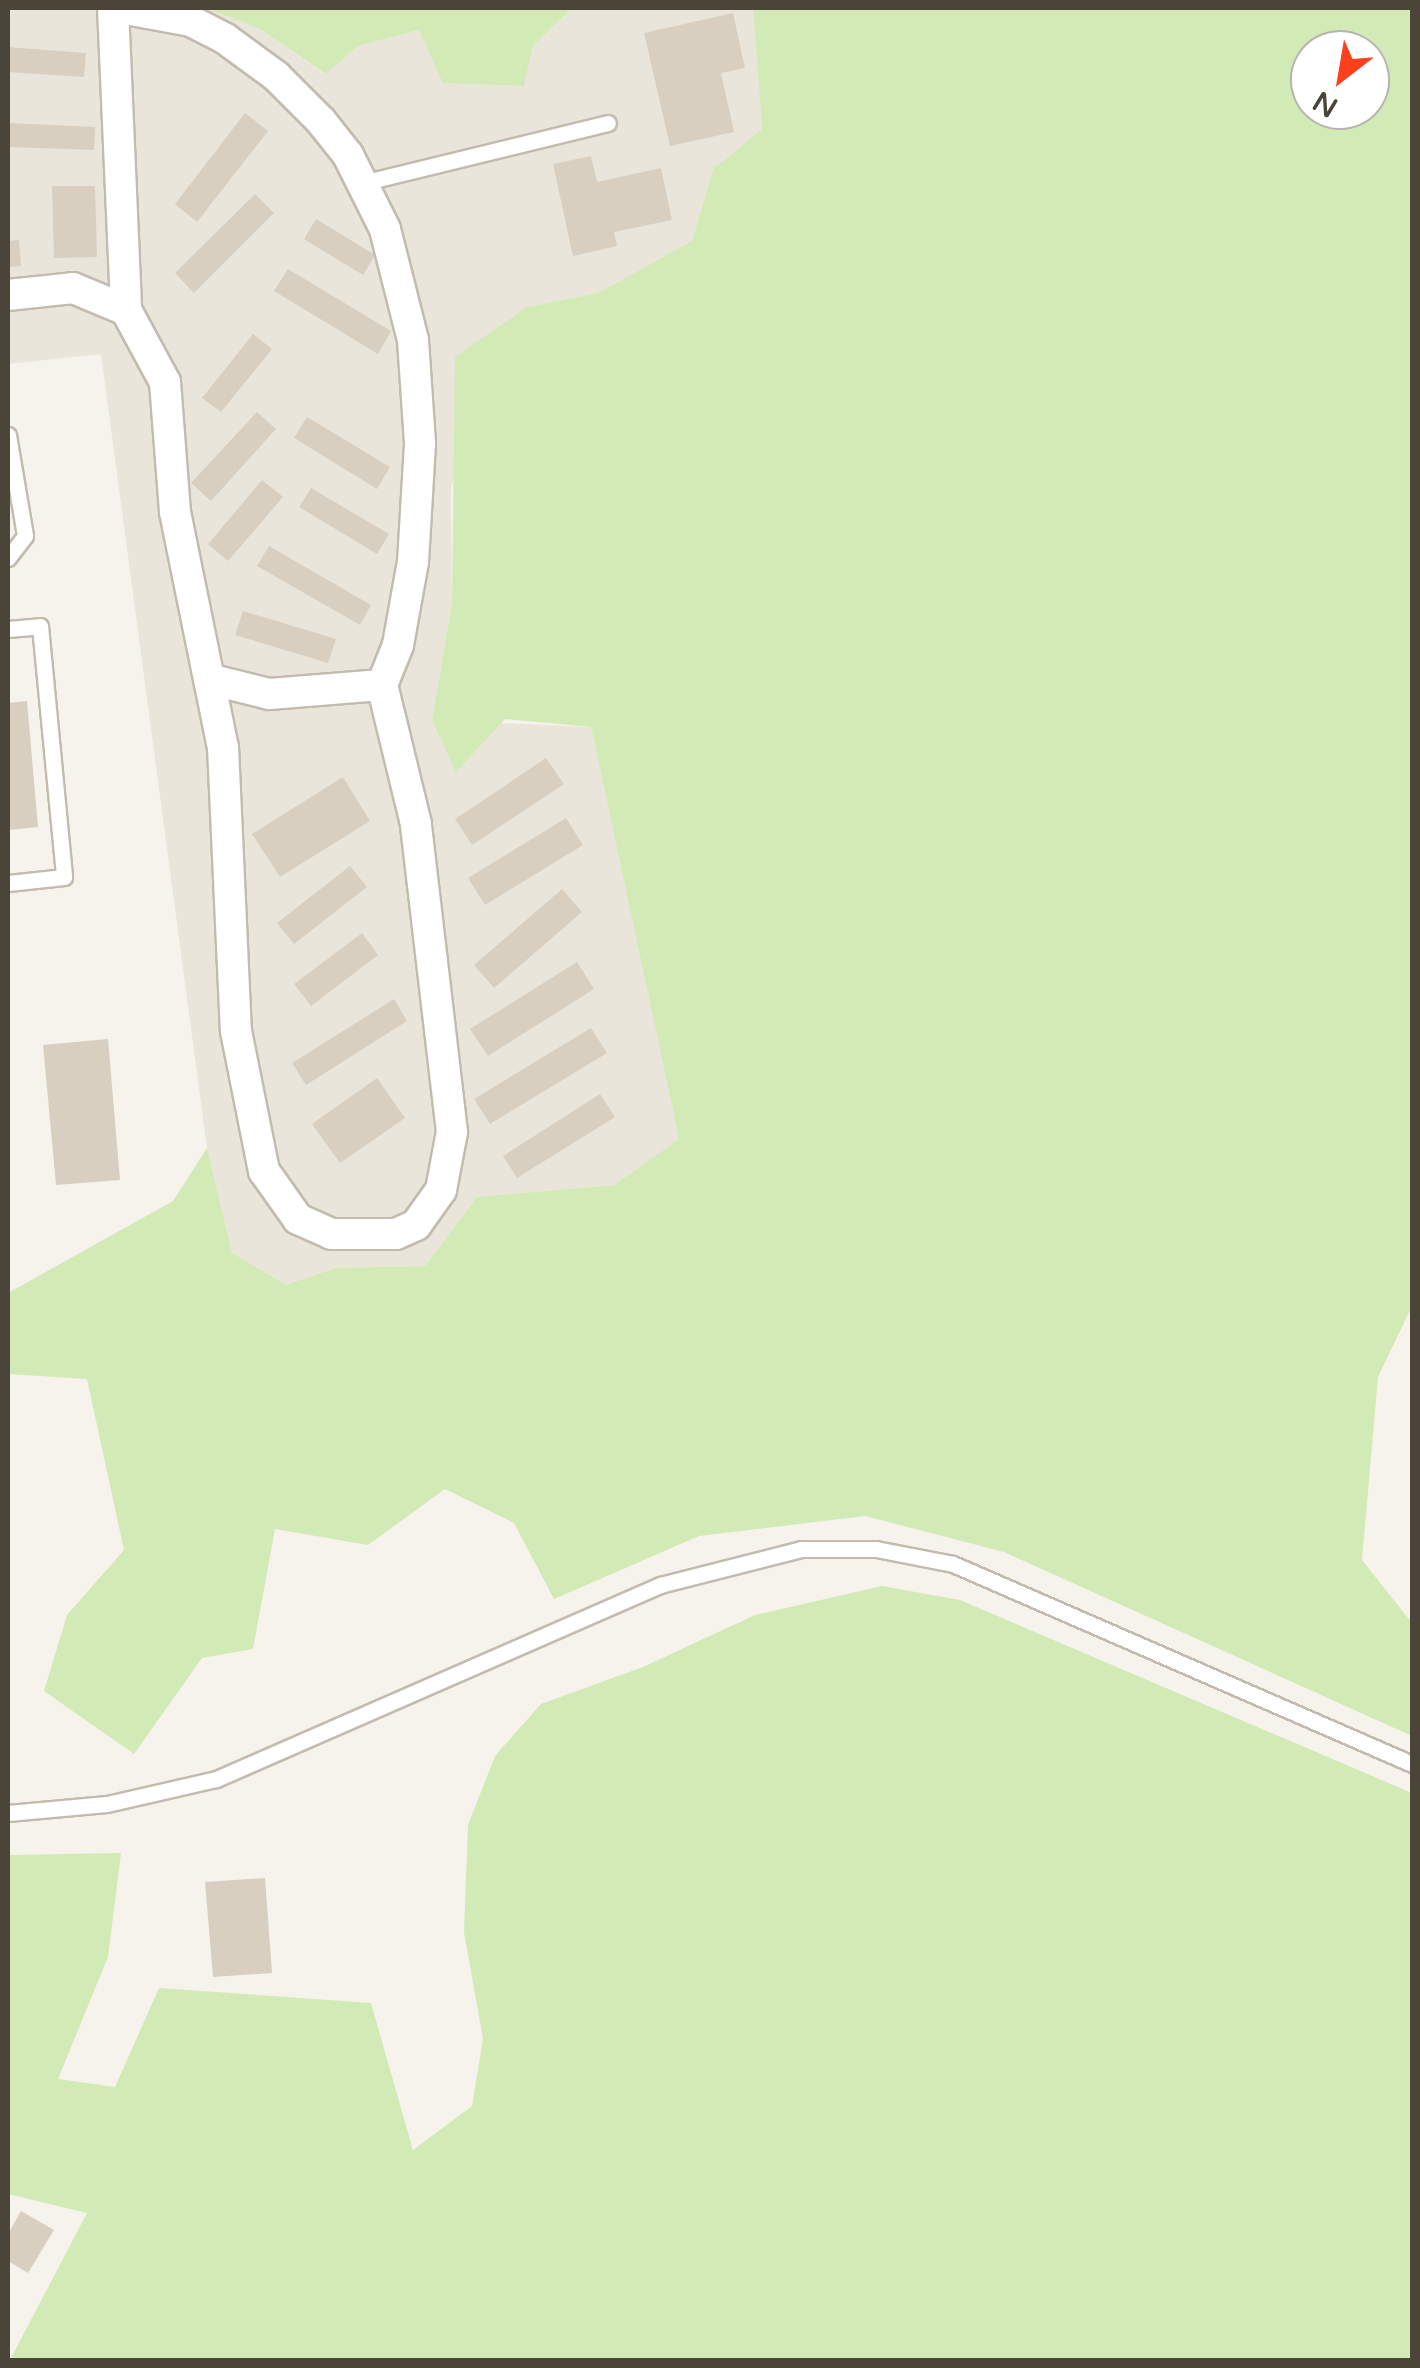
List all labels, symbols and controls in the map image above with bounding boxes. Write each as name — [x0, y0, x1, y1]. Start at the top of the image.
north arrow — [1290, 30, 1390, 130]
text: N — [1307, 84, 1344, 124]

